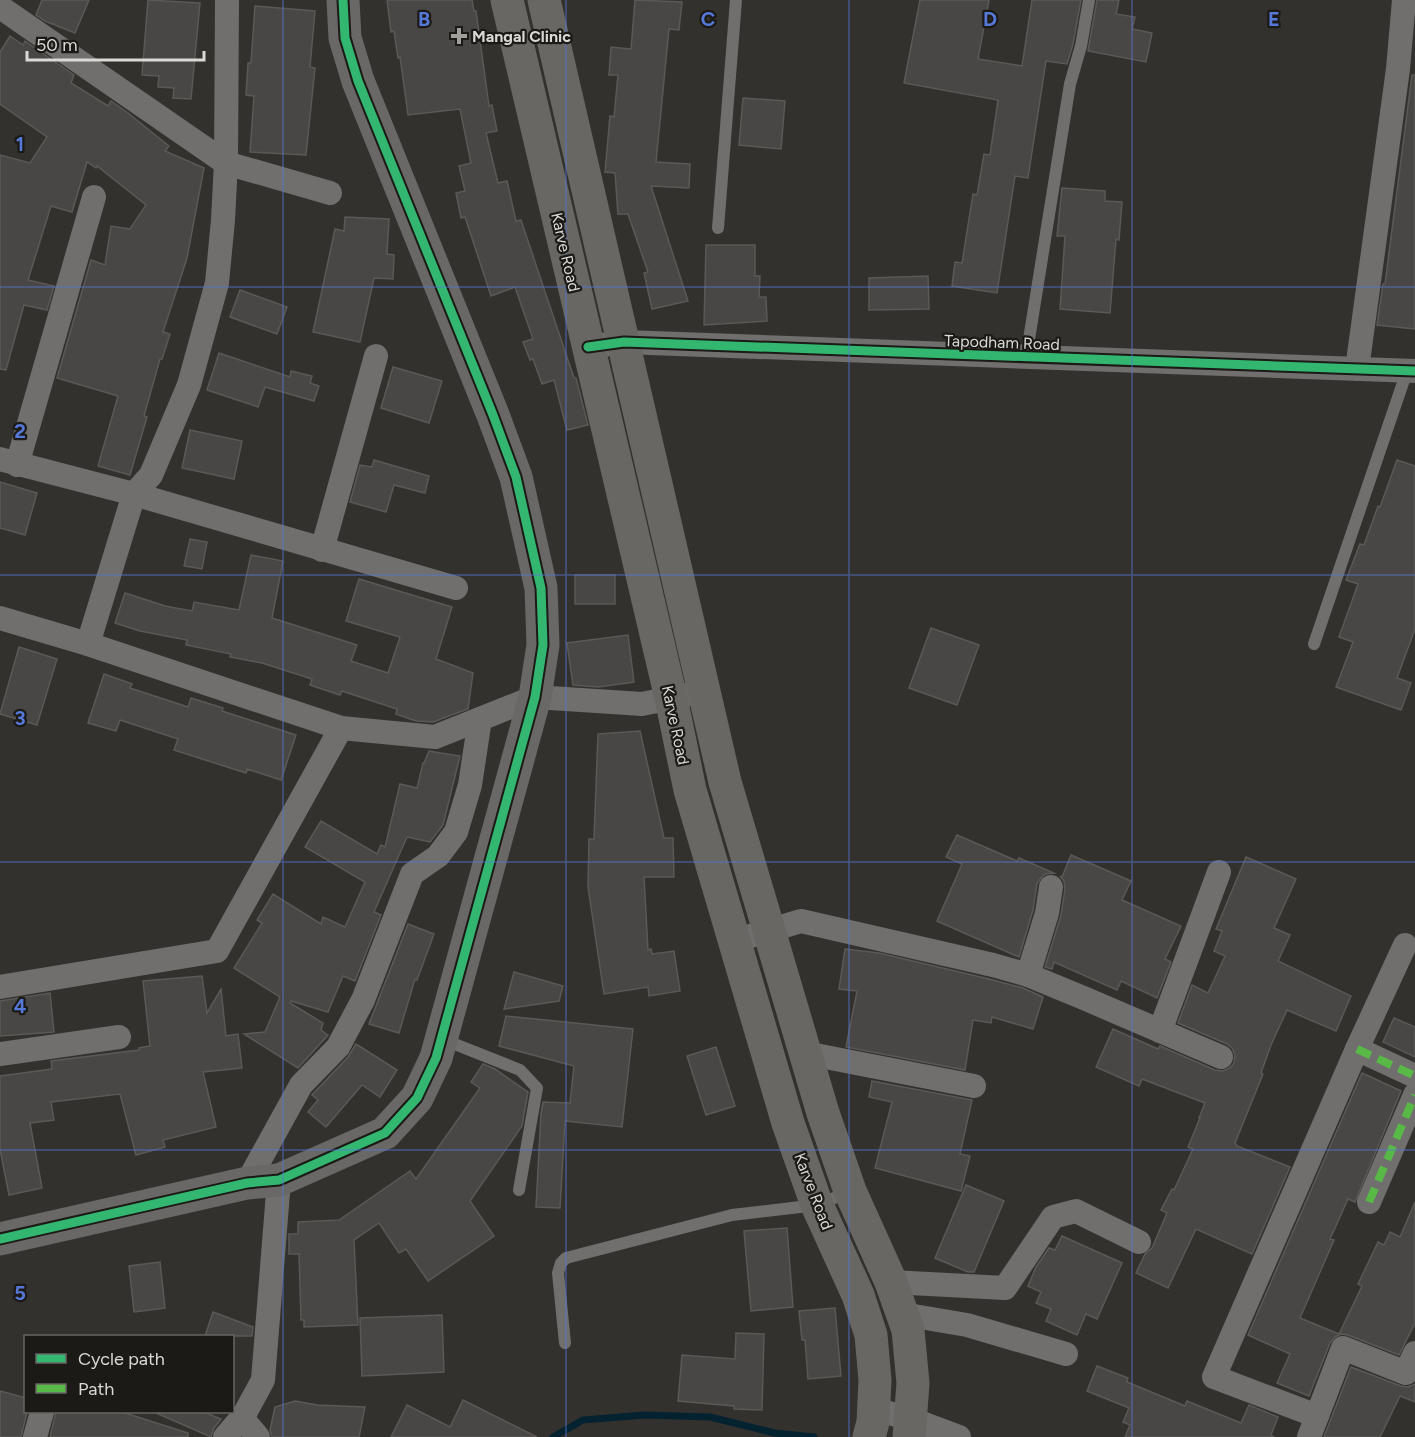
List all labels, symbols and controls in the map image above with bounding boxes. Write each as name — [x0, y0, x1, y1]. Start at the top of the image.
text: B — [418, 7, 430, 31]
text: C — [701, 7, 715, 31]
text: D — [983, 7, 997, 31]
text: E — [1268, 7, 1280, 31]
scale bar — [27, 24, 204, 62]
marker: Mangal Clinic — [450, 27, 468, 45]
place label: Mangal Clinic — [472, 27, 571, 46]
text: 50 m — [36, 34, 78, 56]
text: 1 — [16, 132, 24, 156]
street label: Karve Road — [547, 211, 584, 294]
street label: Tapodham Road — [944, 331, 1060, 354]
text: 2 — [14, 419, 26, 443]
street label: Karve Road — [658, 684, 693, 767]
text: 3 — [14, 706, 26, 730]
text: 4 — [14, 994, 27, 1018]
street label: Karve Road — [790, 1150, 837, 1232]
text: 5 — [14, 1281, 26, 1305]
legend — [24, 1335, 234, 1413]
text: Cycle path — [78, 1348, 165, 1370]
text: Path — [78, 1378, 114, 1400]

